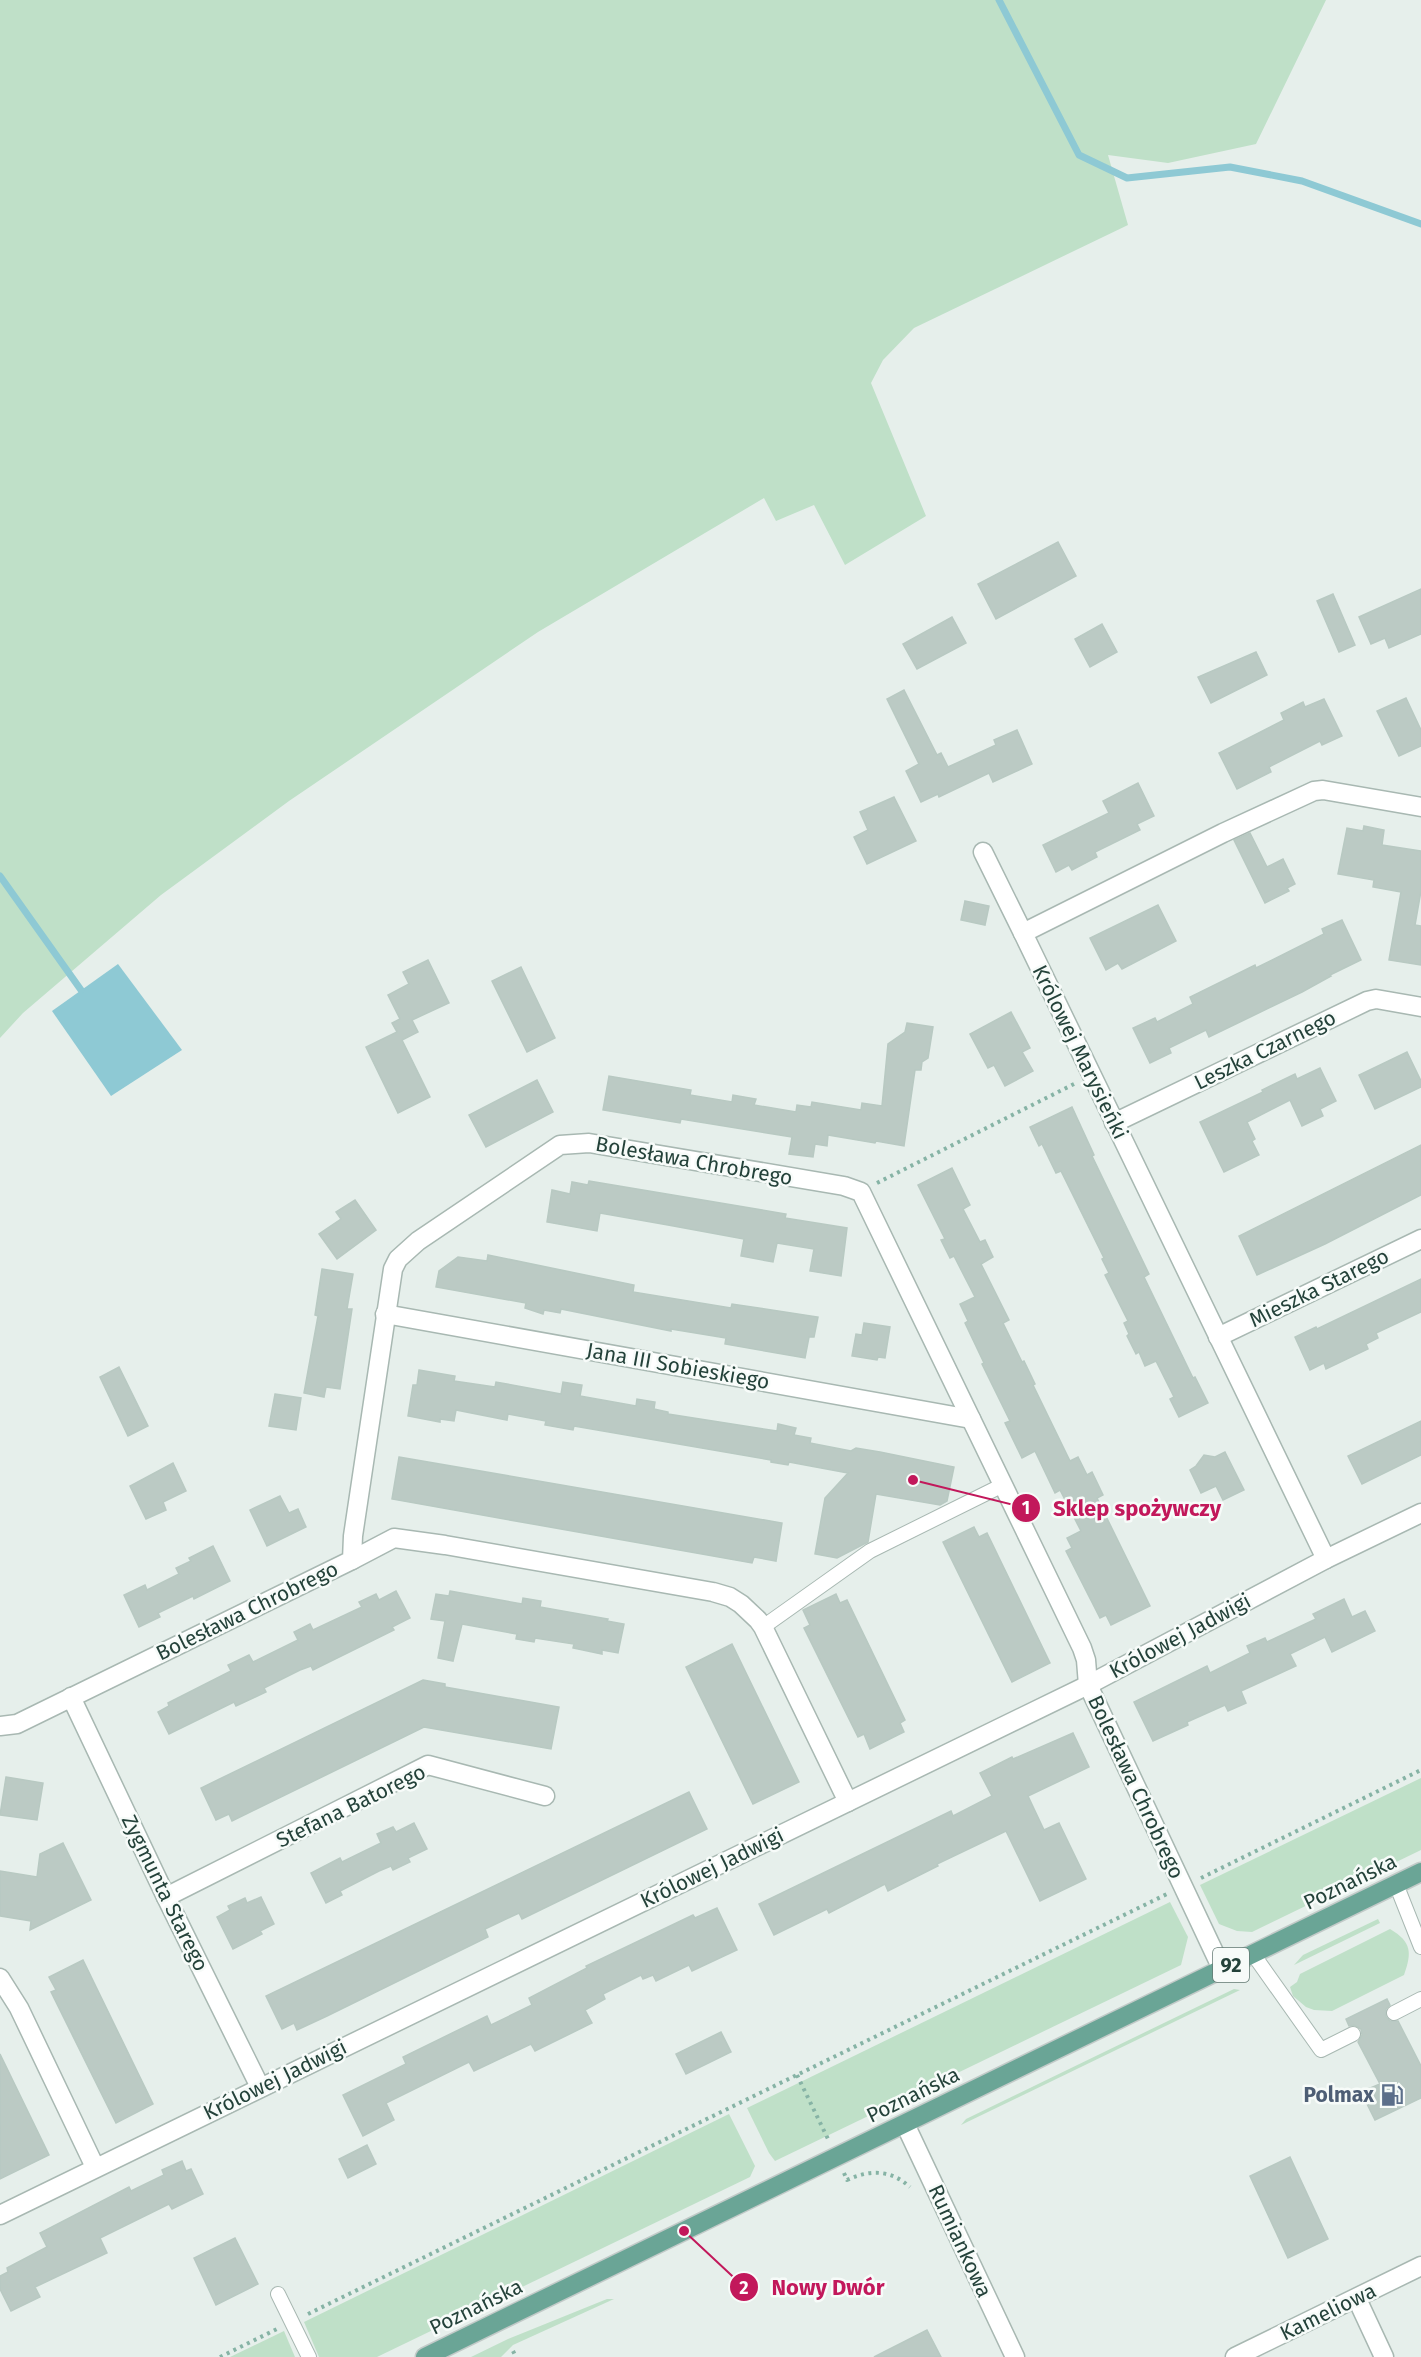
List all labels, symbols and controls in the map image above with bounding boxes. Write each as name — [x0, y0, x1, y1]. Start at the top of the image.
street label: Królowej Marysieńki — [1027, 961, 1133, 1143]
street label: Leszka Czarnego — [1190, 1004, 1340, 1096]
street label: Bolesława Chrobrego — [594, 1131, 794, 1191]
street label: Mieszka Starego — [1245, 1243, 1393, 1333]
street label: Jana III Sobieskiego — [584, 1337, 772, 1395]
callout: Sklep spożywczy — [1011, 1488, 1233, 1528]
text: Sklep spożywczy — [1053, 1495, 1222, 1522]
text: 1 — [1022, 1497, 1030, 1519]
street label: Bolesława Chrobrego — [152, 1556, 342, 1666]
street label: Królowej Jadwigi — [1105, 1588, 1255, 1684]
street label: Bolesława Chrobrego — [1082, 1691, 1190, 1883]
street label: Stefana Batorego — [272, 1759, 430, 1853]
street label: Zygmunta Starego — [116, 1811, 214, 1975]
street label: Królowej Jadwigi — [636, 1822, 788, 1914]
street label: Poznańska — [1299, 1848, 1401, 1916]
road number: 92 — [1213, 1948, 1249, 1982]
street label: Królowej Jadwigi — [199, 2034, 351, 2126]
street label: Poznańska — [862, 2061, 964, 2129]
place label: Polmax — [1304, 2082, 1374, 2108]
fuel station icon: Polmax — [1379, 2082, 1405, 2108]
street label: Rumiankowa — [923, 2180, 997, 2302]
callout: Nowy Dwór — [729, 2267, 896, 2307]
street label: Poznańska — [425, 2273, 527, 2341]
text: Nowy Dwór — [772, 2274, 885, 2301]
text: 2 — [739, 2277, 749, 2299]
street label: Kameliowa — [1276, 2278, 1380, 2346]

